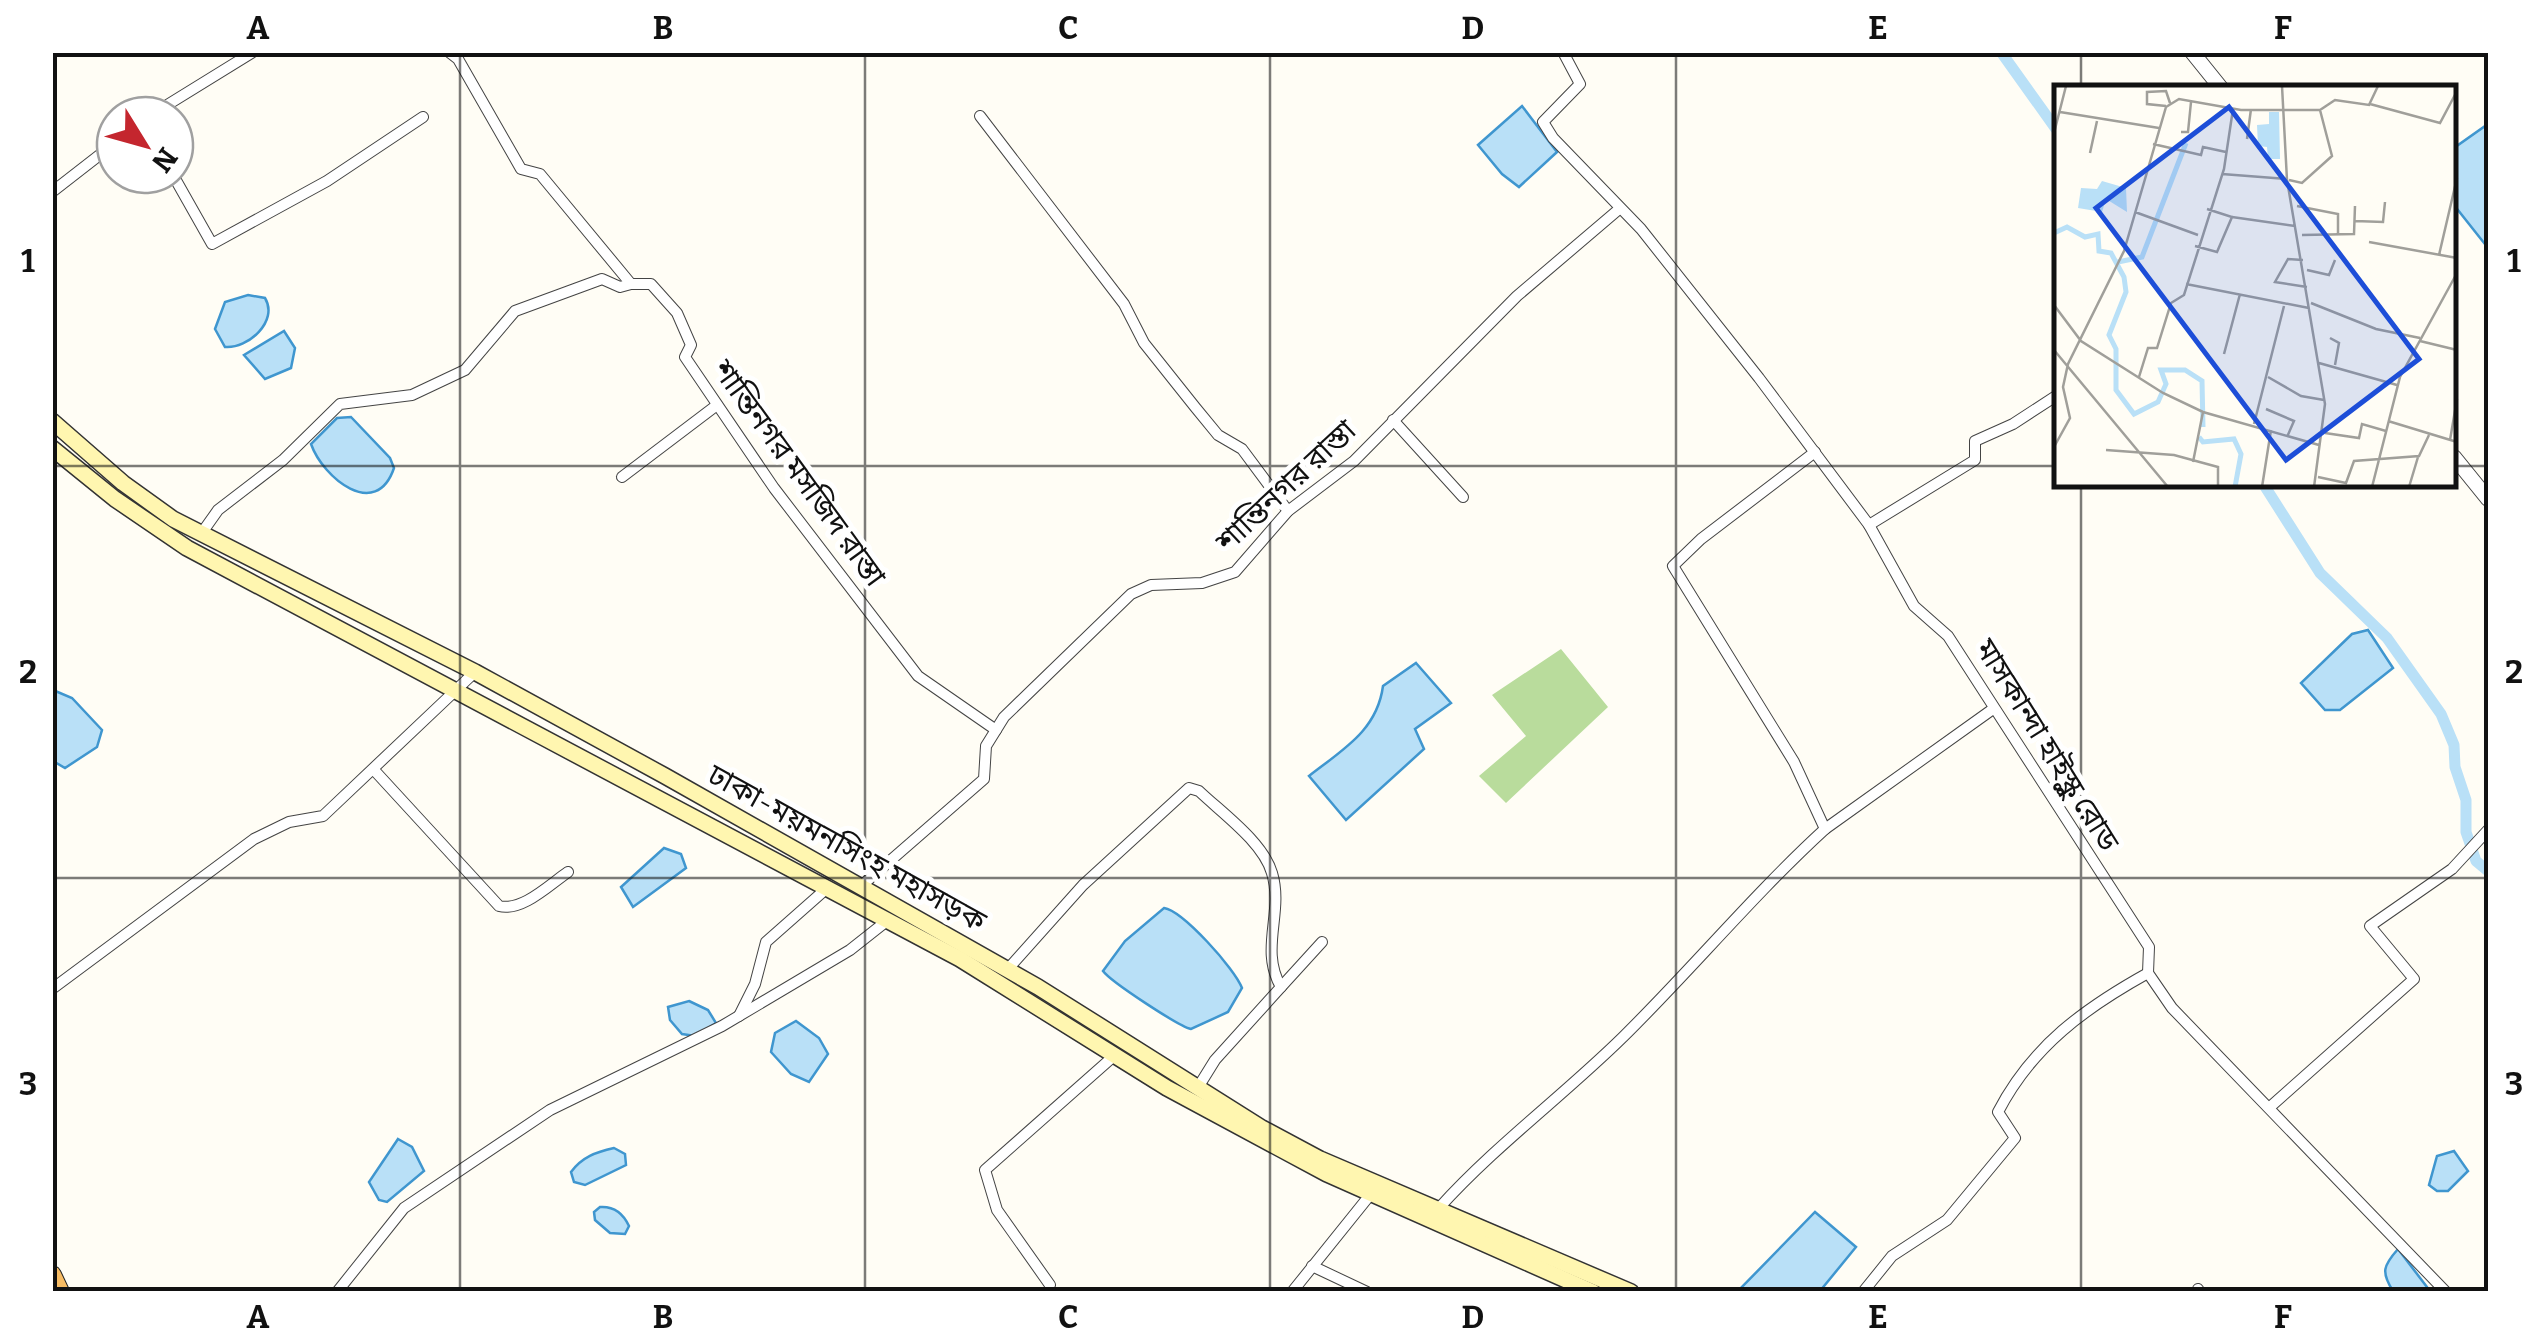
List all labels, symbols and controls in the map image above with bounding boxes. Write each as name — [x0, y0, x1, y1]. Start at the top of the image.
text: A — [247, 9, 270, 47]
text: B — [653, 9, 673, 47]
text: C — [1058, 9, 1078, 47]
text: D — [1462, 9, 1484, 47]
text: E — [1868, 9, 1888, 47]
text: F — [2274, 9, 2292, 47]
inset map — [2054, 85, 2456, 488]
north arrow — [95, 95, 195, 195]
text: N — [145, 141, 184, 178]
text: 1 — [21, 242, 35, 280]
text: 1 — [2507, 242, 2521, 280]
street label: শান্তিনগর মসজিদ রাস্তা — [704, 352, 894, 594]
street label: শান্তিনগর রাস্তা — [1208, 412, 1364, 560]
street label: মাসকান্দা হাইস্কুল রোড — [1967, 631, 2127, 858]
text: 2 — [19, 653, 37, 691]
text: 2 — [2505, 653, 2523, 691]
street label: ঢাকা-ময়মনসিংহ মহাসড়ক — [701, 756, 993, 940]
text: 3 — [19, 1065, 37, 1103]
text: 3 — [2505, 1065, 2523, 1103]
text: A — [247, 1298, 270, 1336]
text: B — [653, 1298, 673, 1336]
text: C — [1058, 1298, 1078, 1336]
text: D — [1462, 1298, 1484, 1336]
text: E — [1868, 1298, 1888, 1336]
text: F — [2274, 1298, 2292, 1336]

